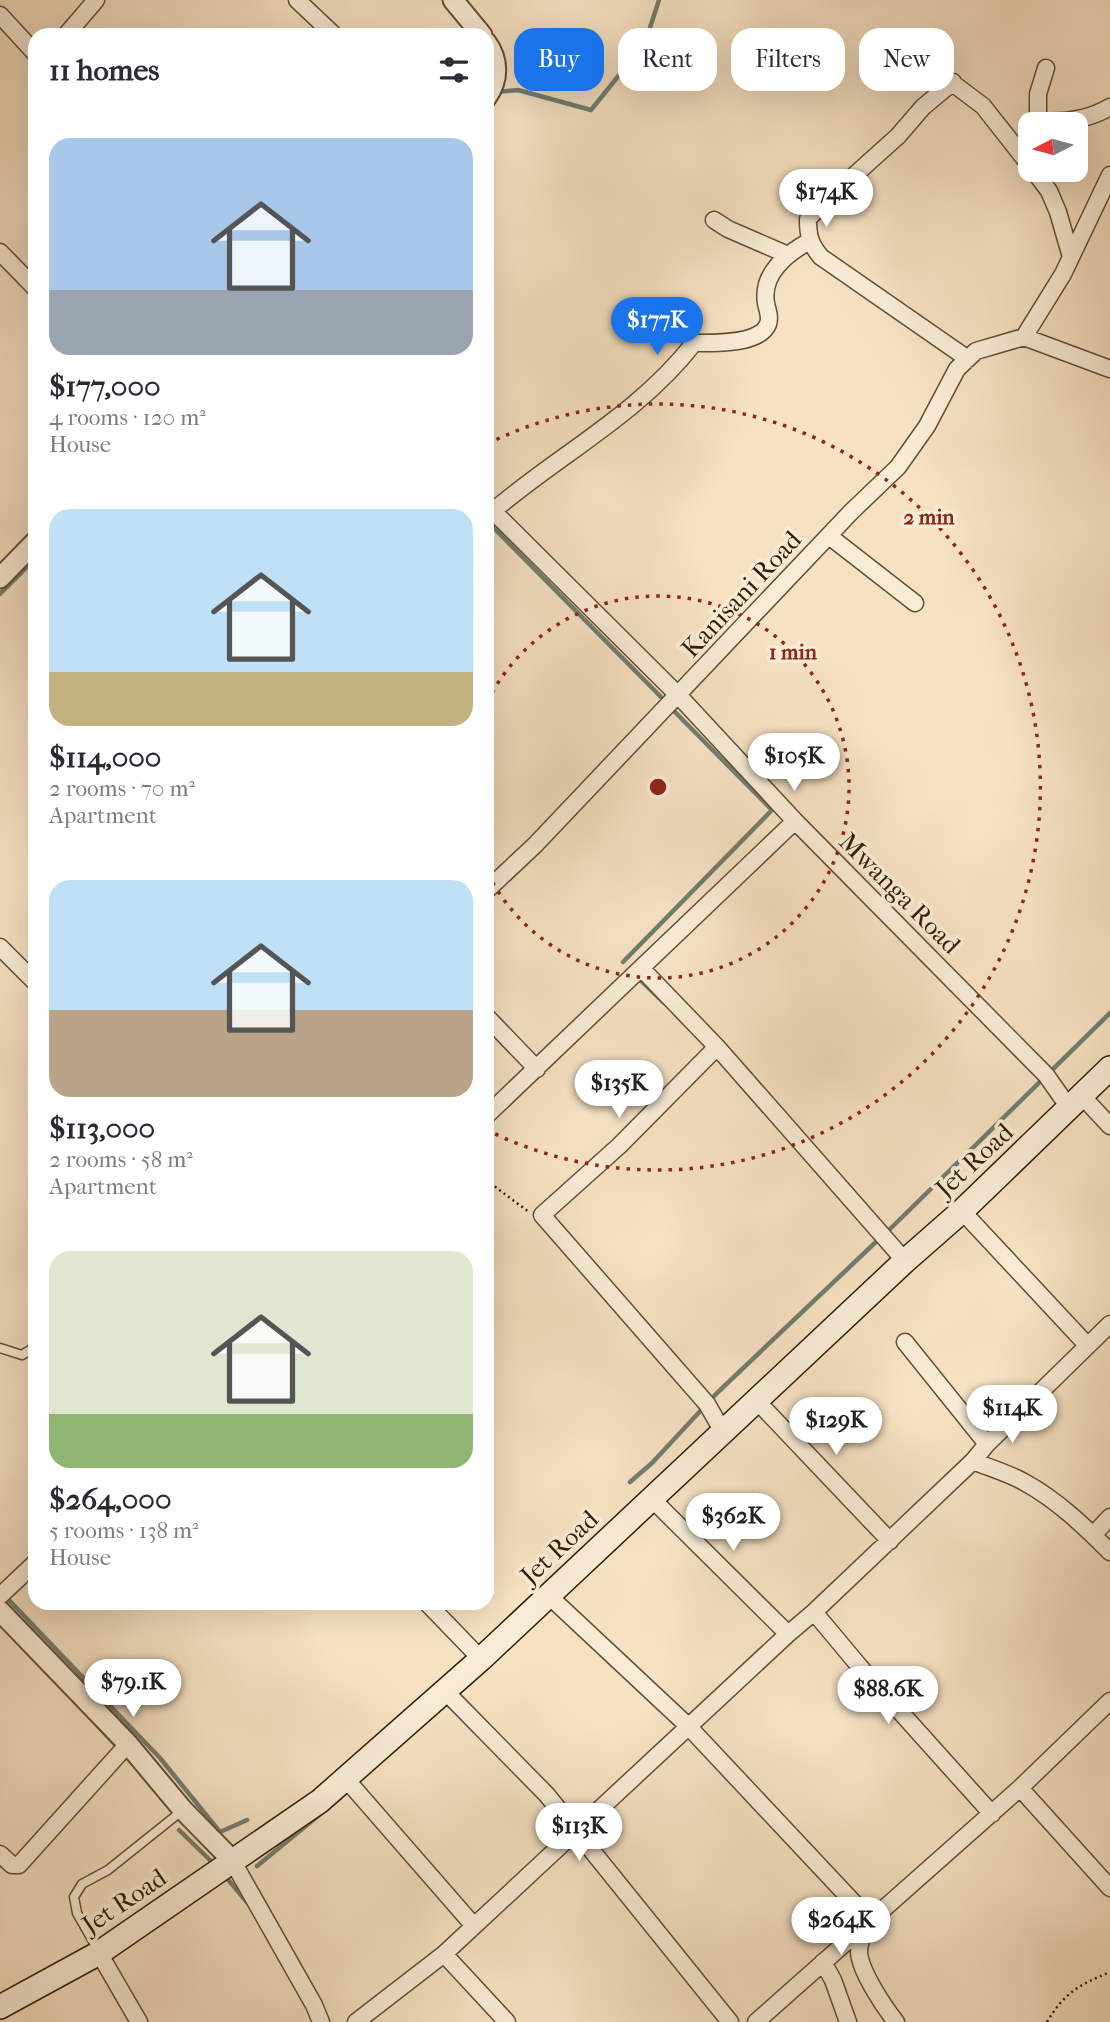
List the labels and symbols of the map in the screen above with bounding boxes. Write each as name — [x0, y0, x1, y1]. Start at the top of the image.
north arrow — [1018, 112, 1088, 182]
pin: $174K — [777, 170, 875, 229]
pin: $177K — [608, 298, 706, 357]
text: 2 min — [903, 505, 955, 529]
street label: Kanisani Road — [675, 524, 808, 664]
text: 1 min — [769, 640, 818, 664]
pin: $105K — [745, 734, 843, 793]
centre of rings — [646, 775, 670, 799]
street label: Mwanga Road — [833, 826, 967, 961]
pin: $135K — [570, 1060, 668, 1120]
street label: Jet Road — [928, 1116, 1020, 1205]
pin: $114K — [963, 1386, 1061, 1445]
pin: $129K — [787, 1398, 885, 1457]
pin: $362K — [684, 1494, 782, 1553]
street label: Jet Road — [513, 1503, 605, 1592]
pin: $79.1K — [76, 1660, 190, 1719]
pin: $88.6K — [831, 1666, 945, 1726]
pin: $113K — [530, 1804, 628, 1863]
street label: Jet Road — [75, 1862, 173, 1942]
pin: $264K — [792, 1898, 890, 1957]

